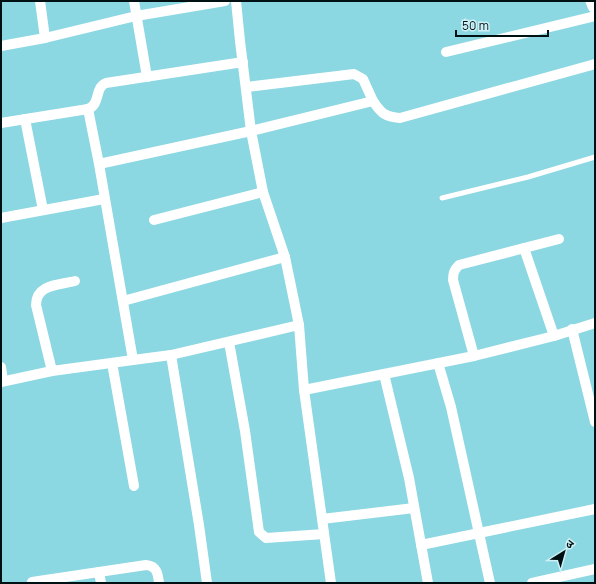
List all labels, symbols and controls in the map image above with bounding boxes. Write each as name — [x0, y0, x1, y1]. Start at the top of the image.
scale bar — [456, 12, 548, 38]
text: 50 m — [462, 17, 489, 34]
north arrow — [544, 532, 584, 572]
text: उ — [563, 536, 578, 552]

